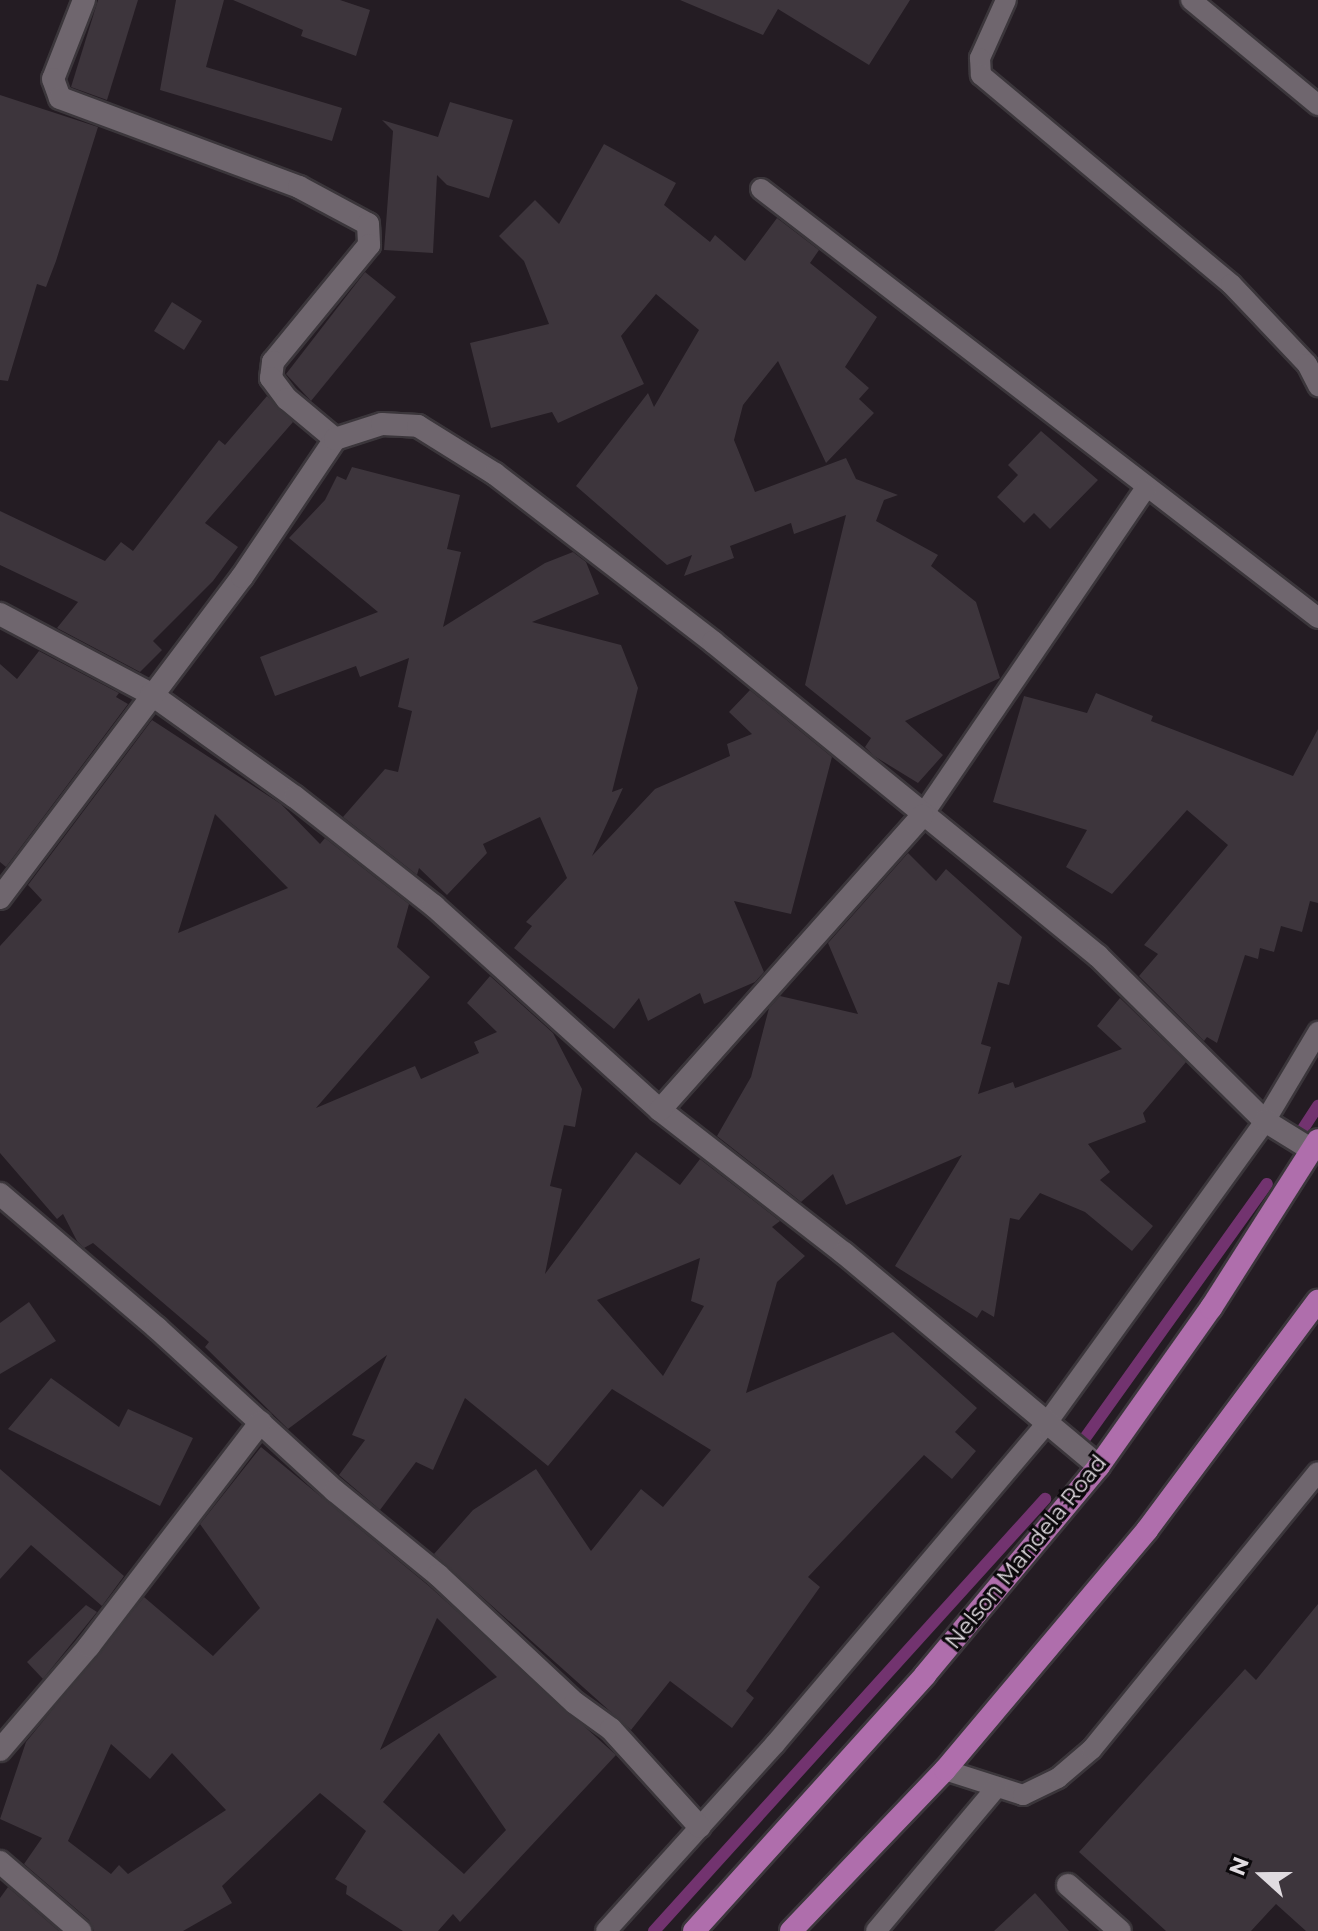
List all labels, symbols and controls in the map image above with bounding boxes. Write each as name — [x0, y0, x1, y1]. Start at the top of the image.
street label: Nelson Mandela Road — [940, 1450, 1112, 1654]
north arrow — [1222, 1835, 1302, 1915]
text: N — [1223, 1853, 1255, 1879]

